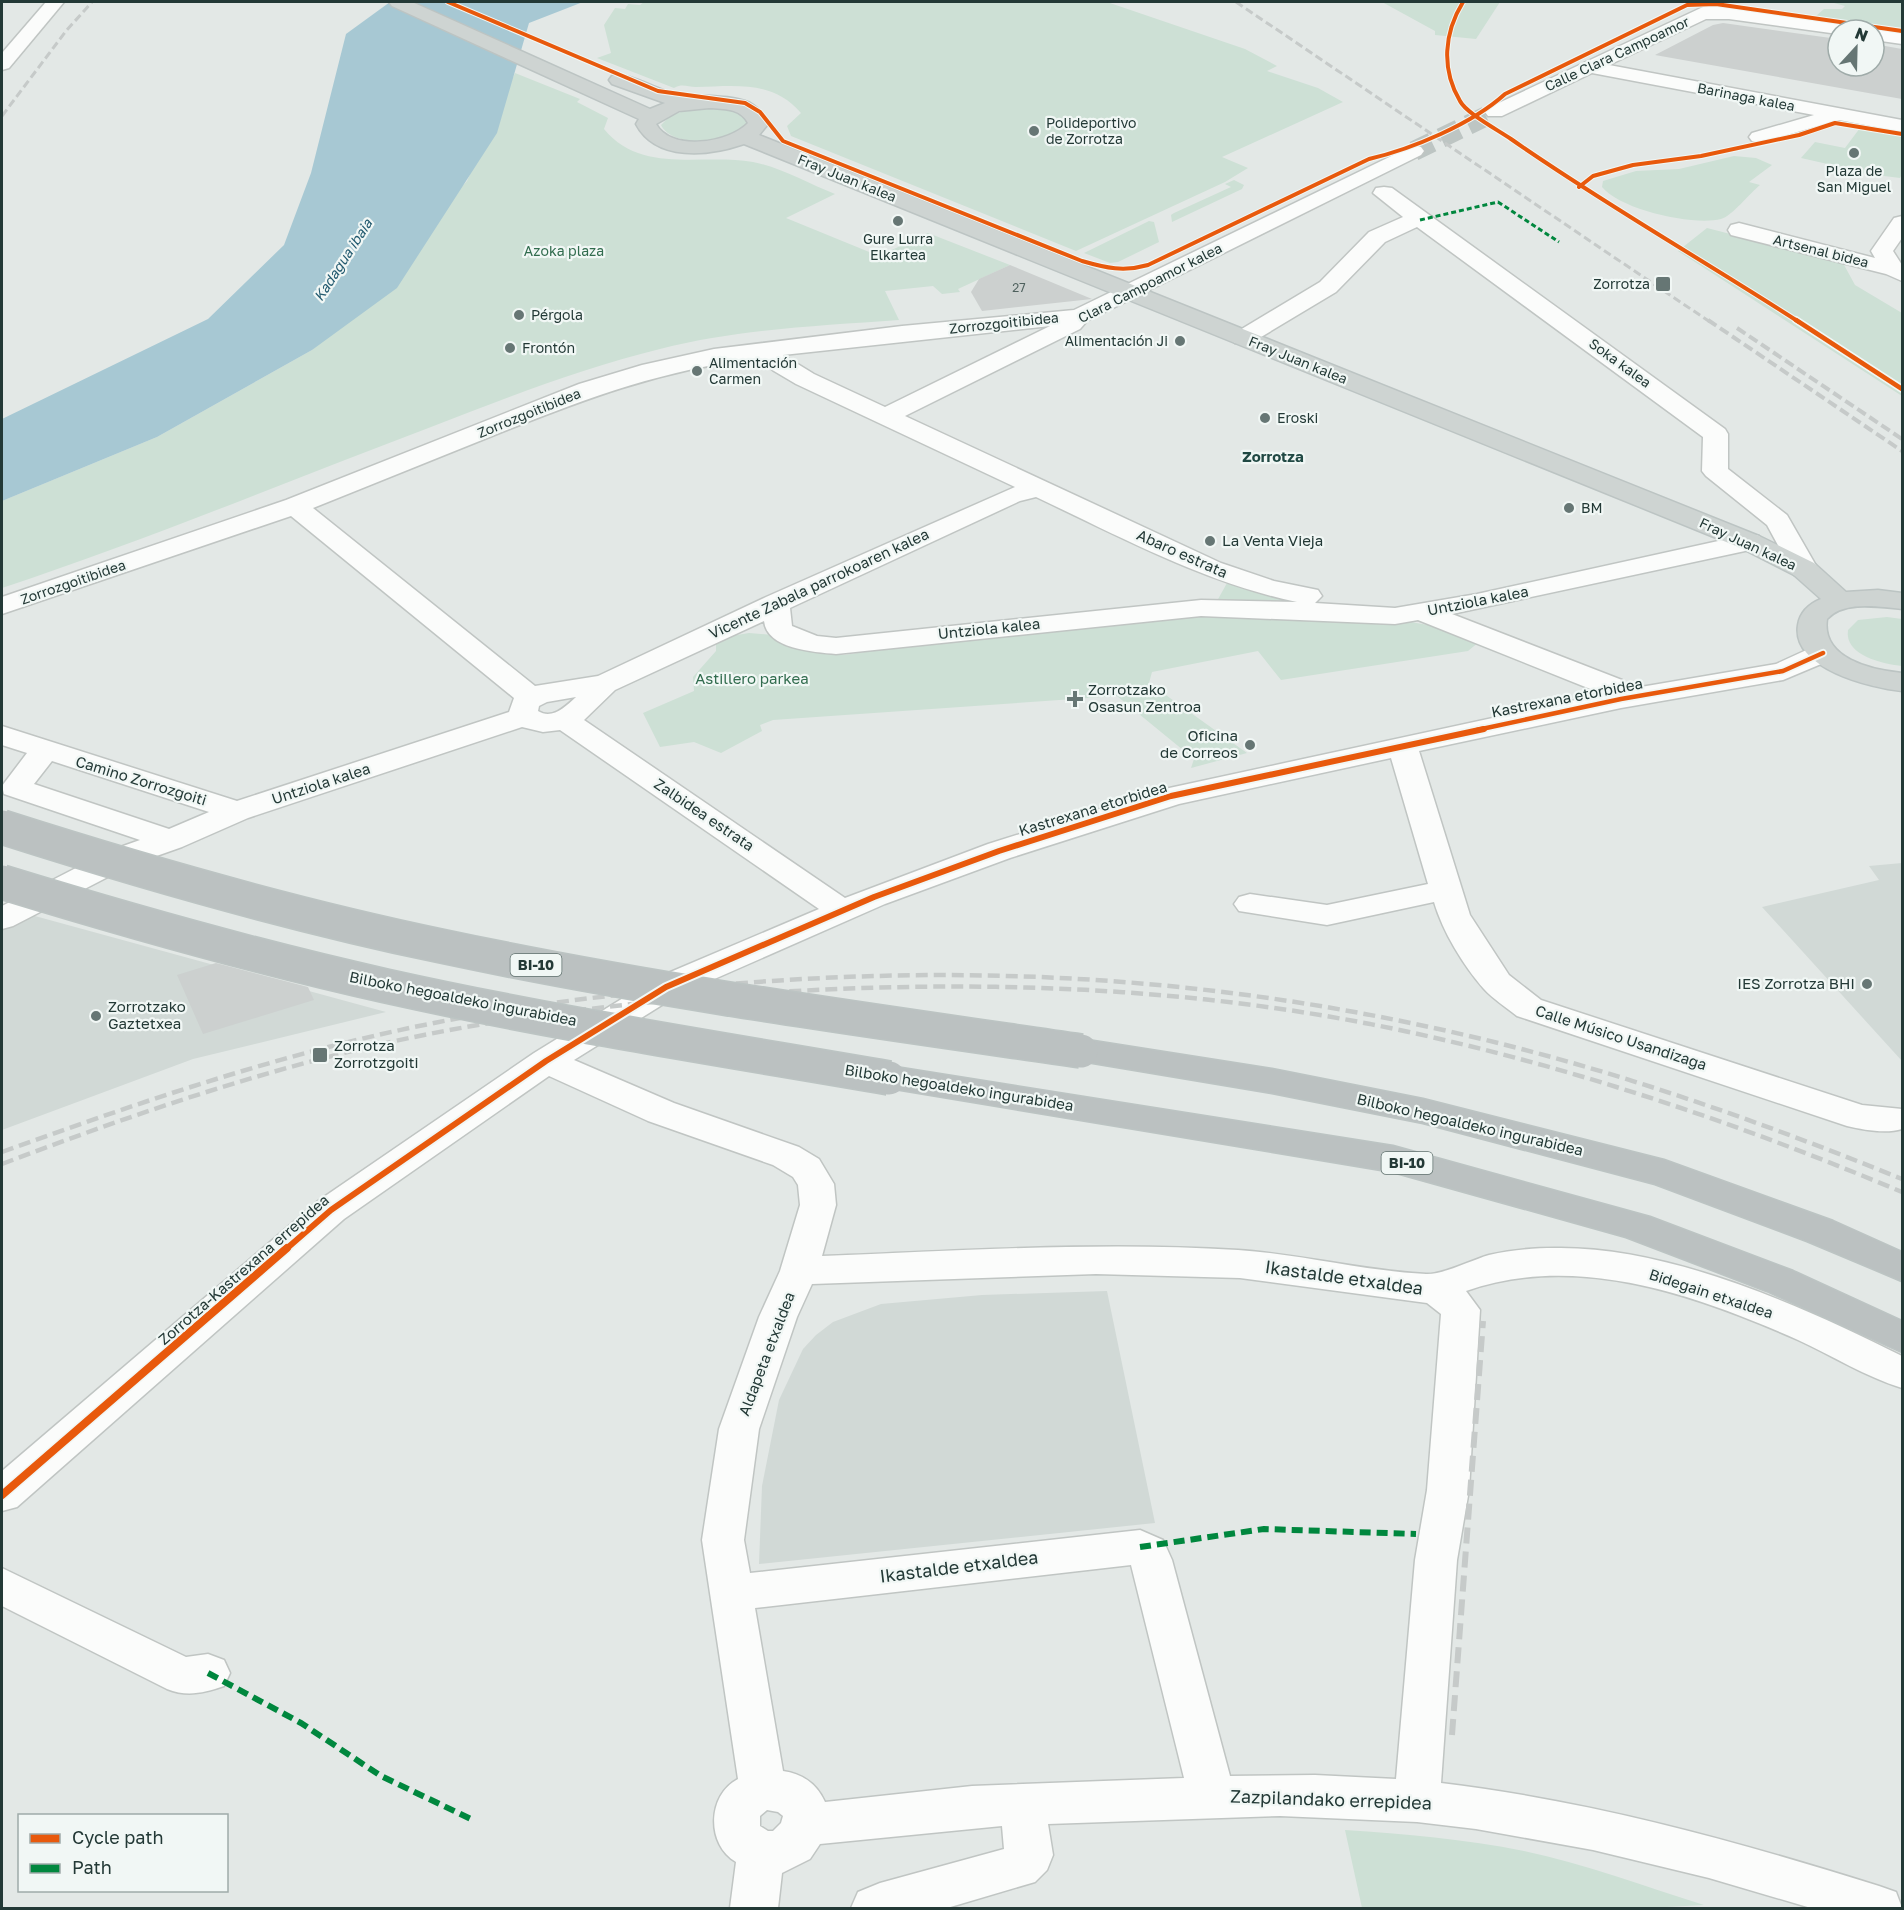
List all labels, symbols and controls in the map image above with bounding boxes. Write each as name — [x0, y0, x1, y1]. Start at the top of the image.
street label: Calle Clara Campoamor — [1542, 12, 1692, 95]
north arrow — [1826, 18, 1886, 78]
text: N — [1852, 23, 1871, 46]
street label: Barinaga kalea — [1696, 79, 1796, 114]
place label: Polideportivo de Zorrotza — [1046, 114, 1136, 147]
marker: Polideportivo de Zorrotza — [1027, 124, 1041, 138]
marker: Plaza de San Miguel — [1847, 146, 1861, 160]
street label: Fray Juan kalea — [795, 150, 899, 205]
place label: Plaza de San Miguel — [1817, 162, 1891, 195]
marker: Gure Lurra Elkartea — [891, 214, 905, 228]
water label: Kadagua ibaia — [310, 215, 376, 304]
place label: Gure Lurra Elkartea — [863, 230, 933, 263]
street label: Artsenal bidea — [1772, 230, 1871, 271]
street label: Clara Campoamor kalea — [1075, 239, 1225, 326]
park label: Azoka plaza — [524, 242, 604, 259]
place label: Zorrotza — [1593, 275, 1650, 292]
marker: Zorrotza — [1654, 275, 1672, 293]
house number: 27 — [1012, 280, 1026, 295]
place label: Pérgola — [531, 306, 583, 323]
marker: Pérgola — [512, 308, 526, 322]
street label: Zorrozgoitibidea — [948, 308, 1060, 337]
place label: Alimentación Ji — [1065, 332, 1168, 349]
street label: Fray Juan kalea — [1246, 332, 1350, 387]
marker: Alimentación Ji — [1173, 334, 1187, 348]
street label: Soka kalea — [1586, 334, 1655, 391]
place label: Frontón — [522, 339, 575, 356]
marker: Frontón — [503, 341, 517, 355]
place label: Alimentación Carmen — [709, 354, 797, 387]
marker: Alimentación Carmen — [690, 364, 704, 378]
street label: Zorrozgoitibidea — [475, 384, 583, 441]
place label: Eroski — [1277, 409, 1318, 426]
marker: Eroski — [1258, 411, 1272, 425]
district label: Zorrotza — [1242, 447, 1304, 465]
place label: BM — [1581, 499, 1602, 516]
marker: BM — [1562, 501, 1576, 515]
street label: Fray Juan kalea — [1697, 514, 1799, 573]
street label: Vicente Zabala parrokoaren kalea — [706, 524, 931, 642]
street label: Abaro estrata — [1134, 525, 1231, 581]
place label: La Venta Vieja — [1222, 531, 1323, 549]
marker: La Venta Vieja — [1203, 534, 1217, 548]
street label: Zorrozgoitibidea — [18, 556, 128, 607]
street label: Untziola kalea — [1426, 581, 1530, 619]
street label: Untziola kalea — [937, 614, 1041, 642]
park label: Astillero parkea — [695, 669, 809, 687]
street label: Kastrexana etorbidea — [1490, 673, 1644, 721]
place label: Zorrotzako Osasun Zentroa — [1088, 680, 1201, 715]
marker: Zorrotzako Osasun Zentroa — [1066, 690, 1084, 708]
place label: Oficina de Correos — [1160, 726, 1238, 761]
marker: Oficina de Correos — [1243, 738, 1257, 752]
street label: Camino Zorrozgoiti — [74, 752, 209, 809]
street label: Untziola kalea — [269, 759, 372, 807]
street label: Zalbidea estrata — [651, 774, 758, 854]
street label: Kastrexana etorbidea — [1016, 777, 1169, 839]
road number: BI-10 — [510, 954, 562, 976]
street label: Bilboko hegoaldeko ingurabidea — [348, 967, 579, 1029]
place label: IES Zorrotza BHI — [1737, 974, 1855, 992]
marker: IES Zorrotza BHI — [1860, 977, 1874, 991]
place label: Zorrotzako Gaztetxea — [108, 997, 186, 1032]
street label: Calle Músico Usandizaga — [1533, 1001, 1709, 1073]
marker: Zorrotzako Gaztetxea — [89, 1009, 103, 1023]
place label: Zorrotza Zorrotzgoiti — [334, 1036, 418, 1071]
marker: Zorrotza Zorrotzgoiti — [311, 1046, 329, 1064]
street label: Bilboko hegoaldeko ingurabidea — [843, 1060, 1075, 1114]
street label: Bilboko hegoaldeko ingurabidea — [1355, 1089, 1585, 1159]
road number: BI-10 — [1382, 1152, 1432, 1174]
street label: Zorrotza-Kastrexana errepidea — [155, 1190, 332, 1348]
street label: Ikastalde etxaldea — [1264, 1255, 1425, 1299]
street label: Bidegain etxaldea — [1647, 1265, 1776, 1322]
street label: Aldapeta etxaldea — [734, 1289, 798, 1418]
street label: Ikastalde etxaldea — [878, 1545, 1039, 1587]
street label: Zazpilandako errepidea — [1230, 1784, 1432, 1814]
legend — [18, 1814, 228, 1892]
text: Cycle path — [72, 1826, 164, 1848]
text: Path — [72, 1856, 112, 1878]

